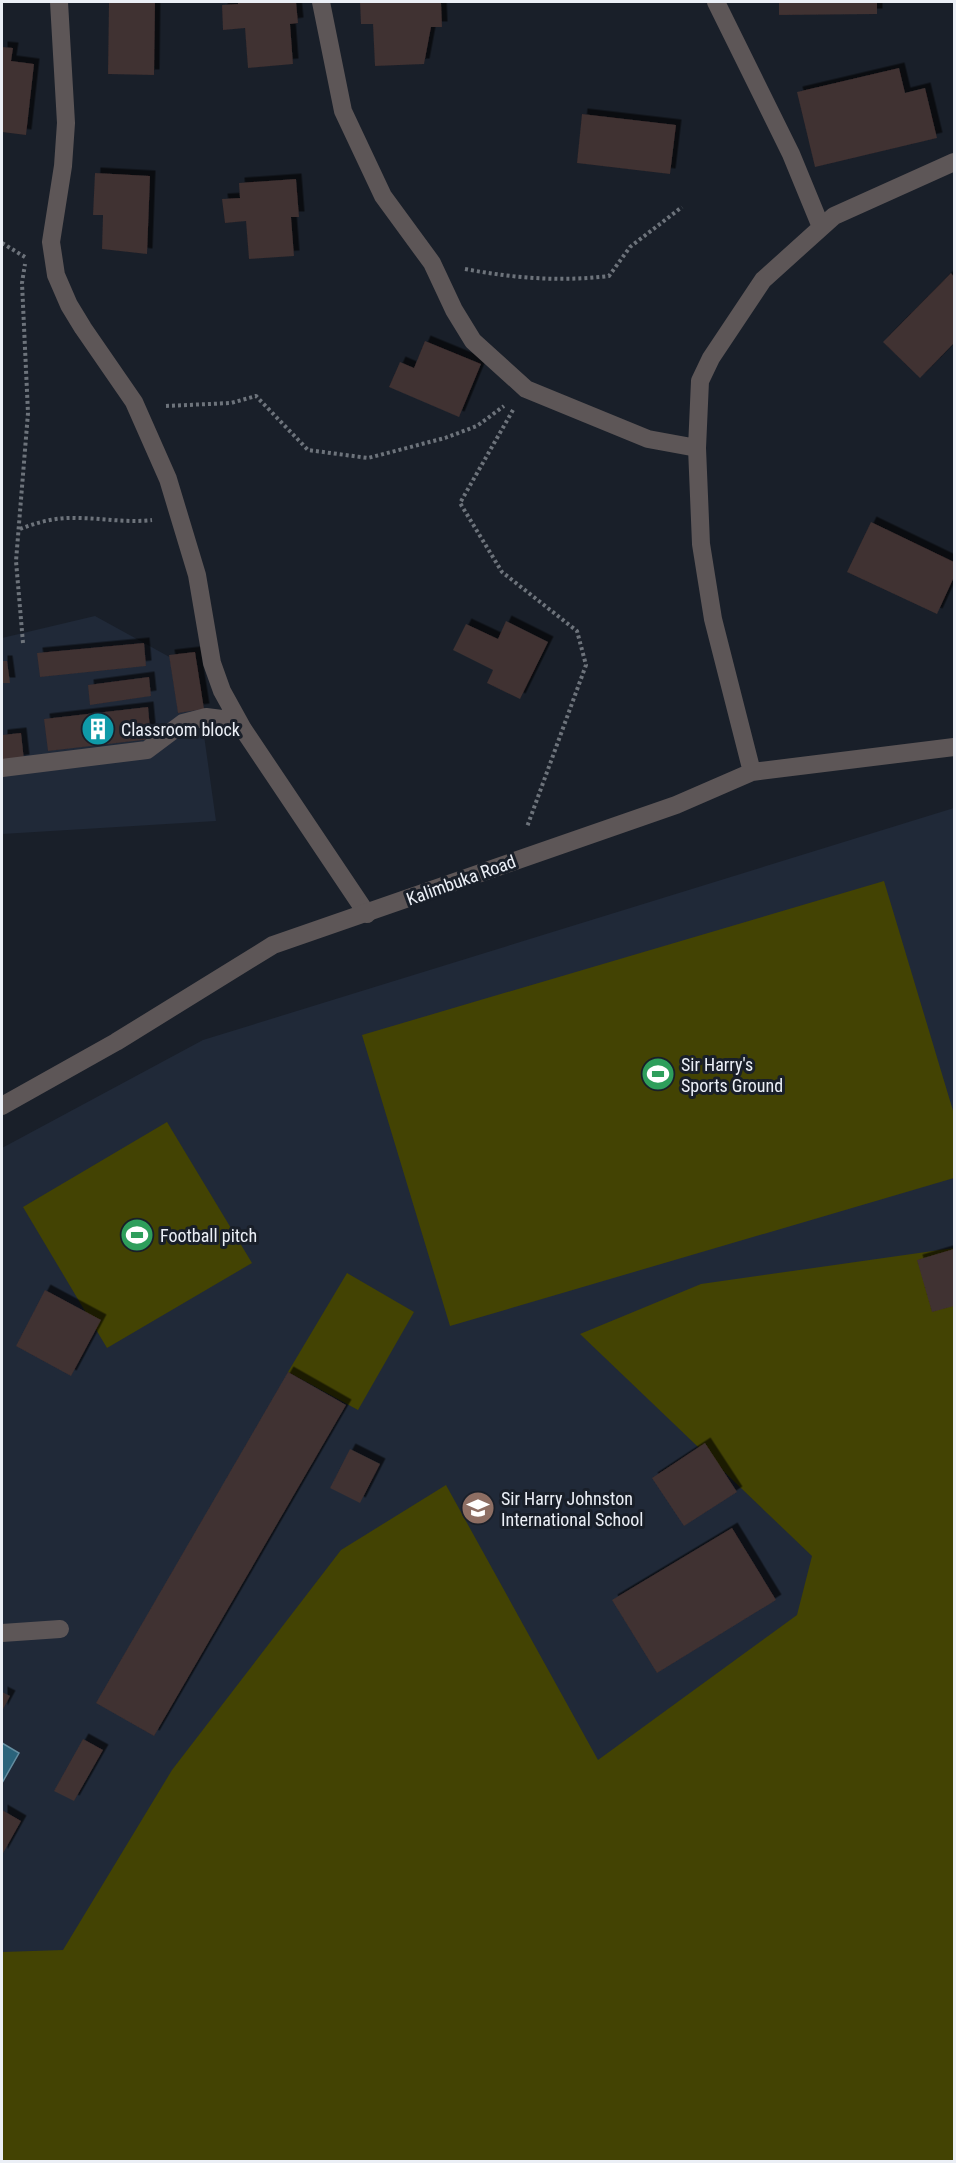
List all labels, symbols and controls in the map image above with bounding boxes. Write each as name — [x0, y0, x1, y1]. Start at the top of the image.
building icon: Classroom block — [80, 711, 116, 747]
place label: Classroom block — [121, 719, 240, 740]
street label: Kalimbuka Road — [403, 850, 519, 910]
place label: Sir Harry's Sports Ground — [681, 1054, 783, 1096]
sports icon: Sir Harry's Sports Ground — [640, 1056, 676, 1092]
sports icon: Football pitch — [119, 1217, 155, 1253]
place label: Football pitch — [160, 1225, 257, 1246]
place label: Sir Harry Johnston International School — [501, 1488, 643, 1530]
school or university icon: Sir Harry Johnston International School — [460, 1490, 496, 1526]

